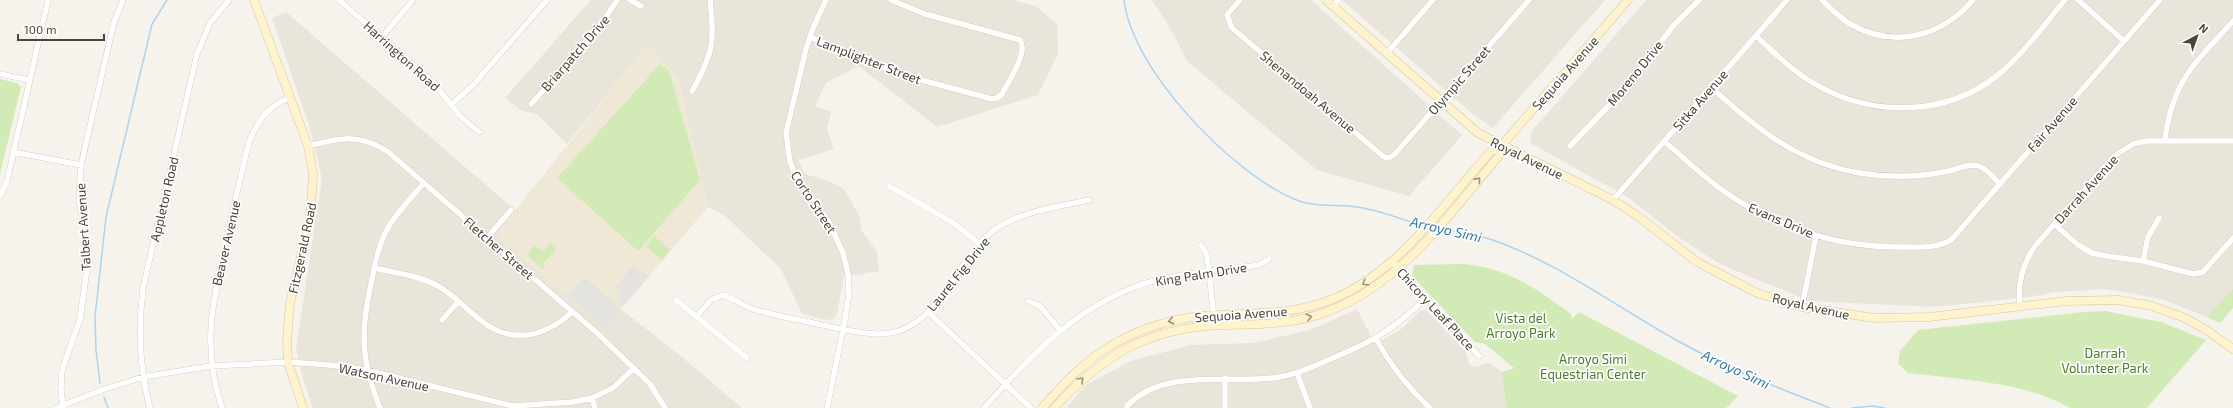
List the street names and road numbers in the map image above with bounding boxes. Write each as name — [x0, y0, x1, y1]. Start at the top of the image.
street label: Briarpatch Drive — [537, 11, 613, 95]
street label: Harrington Road — [361, 18, 443, 94]
street label: Lamplighter Street — [815, 33, 924, 87]
street label: Sequoia Avenue — [1528, 33, 1602, 113]
street label: Moreno Drive — [1604, 37, 1666, 109]
street label: Olympic Street — [1425, 42, 1493, 118]
street label: Shenandoah Avenue — [1257, 47, 1359, 137]
street label: Sitka Avenue — [1669, 66, 1731, 134]
street label: Fair Avenue — [2024, 93, 2080, 155]
street label: Royal Avenue — [1488, 134, 1566, 182]
street label: Darrah Avenue — [2051, 151, 2121, 227]
street label: Appleton Road — [146, 155, 182, 243]
street label: Corto Street — [788, 168, 840, 236]
street label: Talbert Avenue — [72, 183, 94, 271]
street label: Beaver Avenue — [208, 199, 244, 287]
street label: Evans Drive — [1746, 199, 1816, 241]
street label: Fitzgerald Road — [285, 201, 319, 295]
street label: Fletcher Street — [461, 213, 537, 283]
street label: Laurel Fig Drive — [923, 234, 993, 314]
street label: King Palm Drive — [1154, 259, 1248, 289]
street label: Chicory Leaf Place — [1394, 264, 1478, 354]
street label: Royal Avenue — [1771, 289, 1851, 323]
street label: Sequoia Avenue — [1194, 303, 1288, 325]
street label: Watson Avenue — [337, 360, 431, 394]

